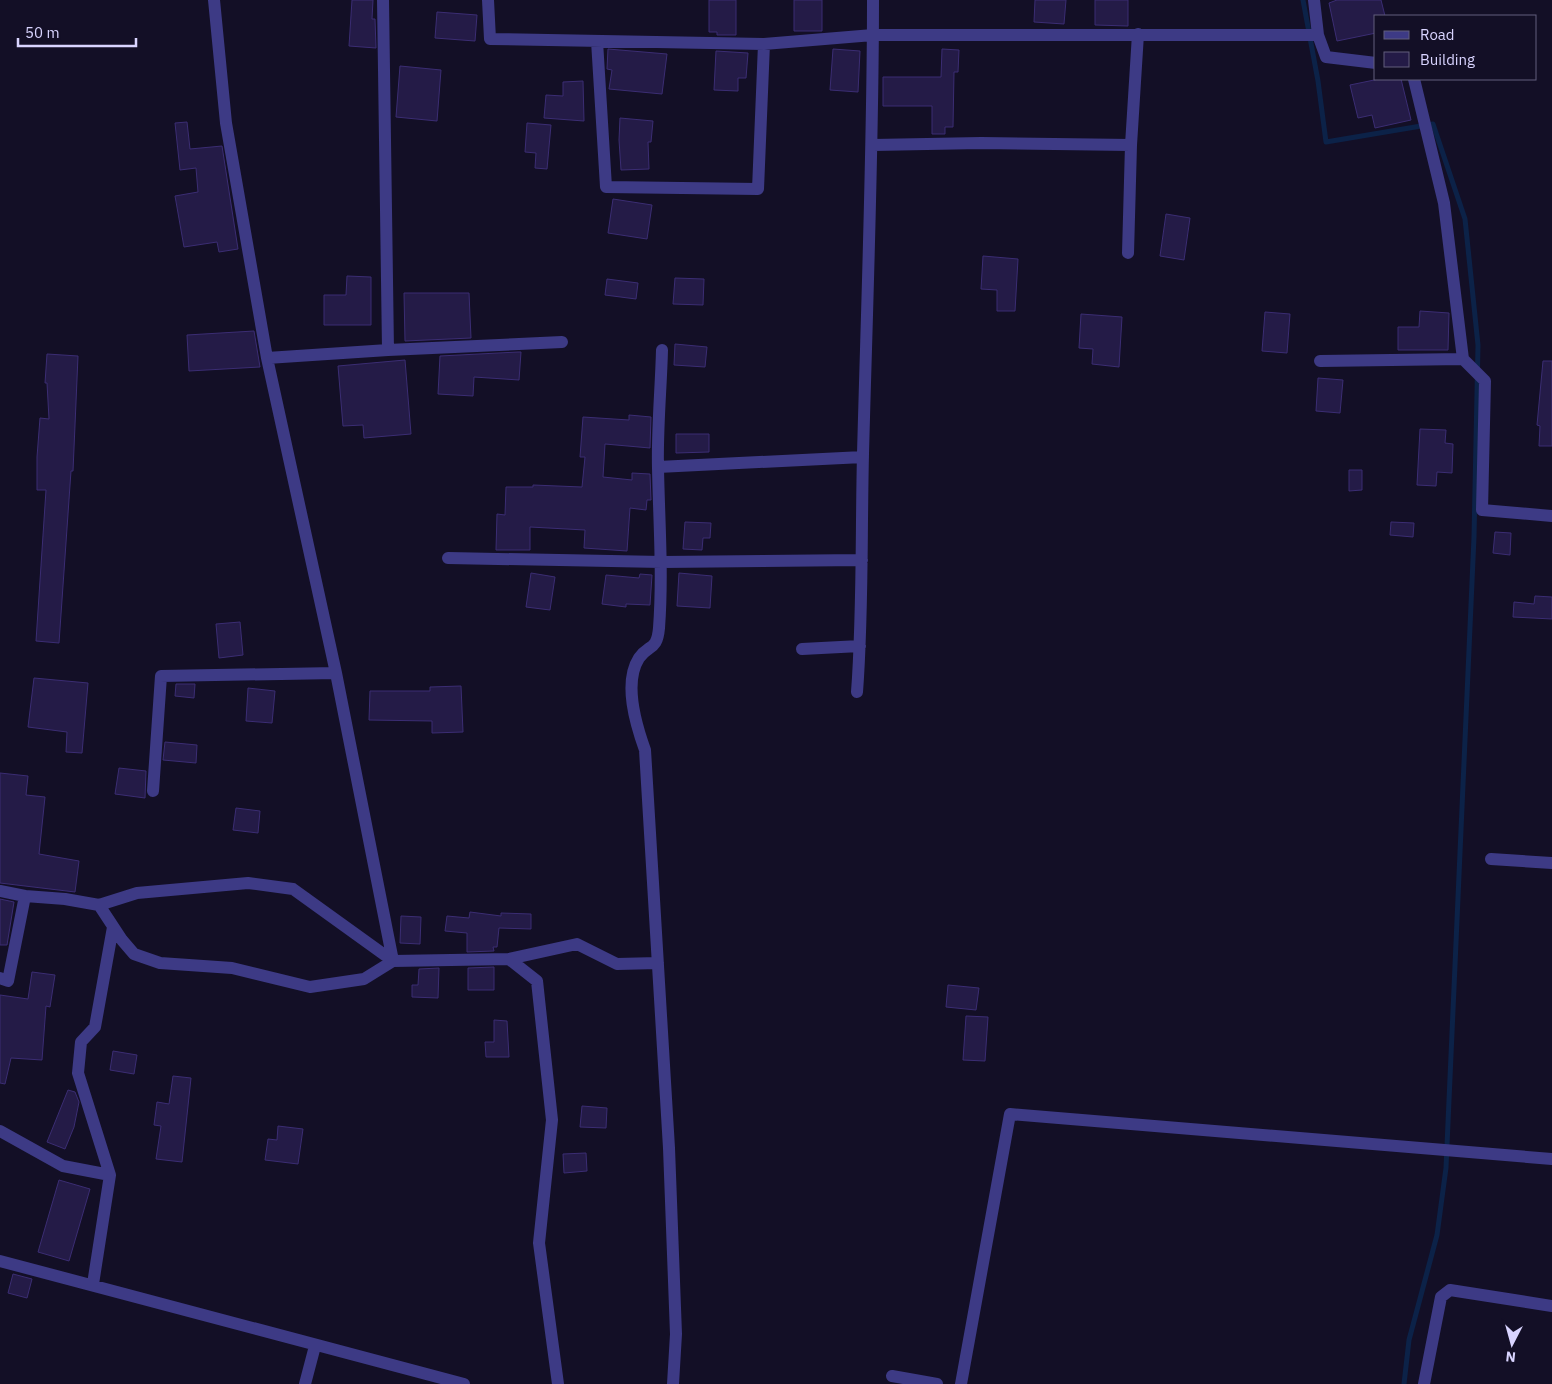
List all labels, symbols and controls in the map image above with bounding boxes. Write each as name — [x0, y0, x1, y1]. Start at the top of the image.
scale bar — [18, 15, 135, 47]
legend — [1374, 15, 1537, 80]
text: 50 m — [25, 23, 60, 42]
text: Road — [1420, 25, 1455, 44]
text: Building — [1420, 50, 1475, 69]
north arrow — [1487, 1319, 1537, 1369]
text: N — [1505, 1347, 1517, 1366]

